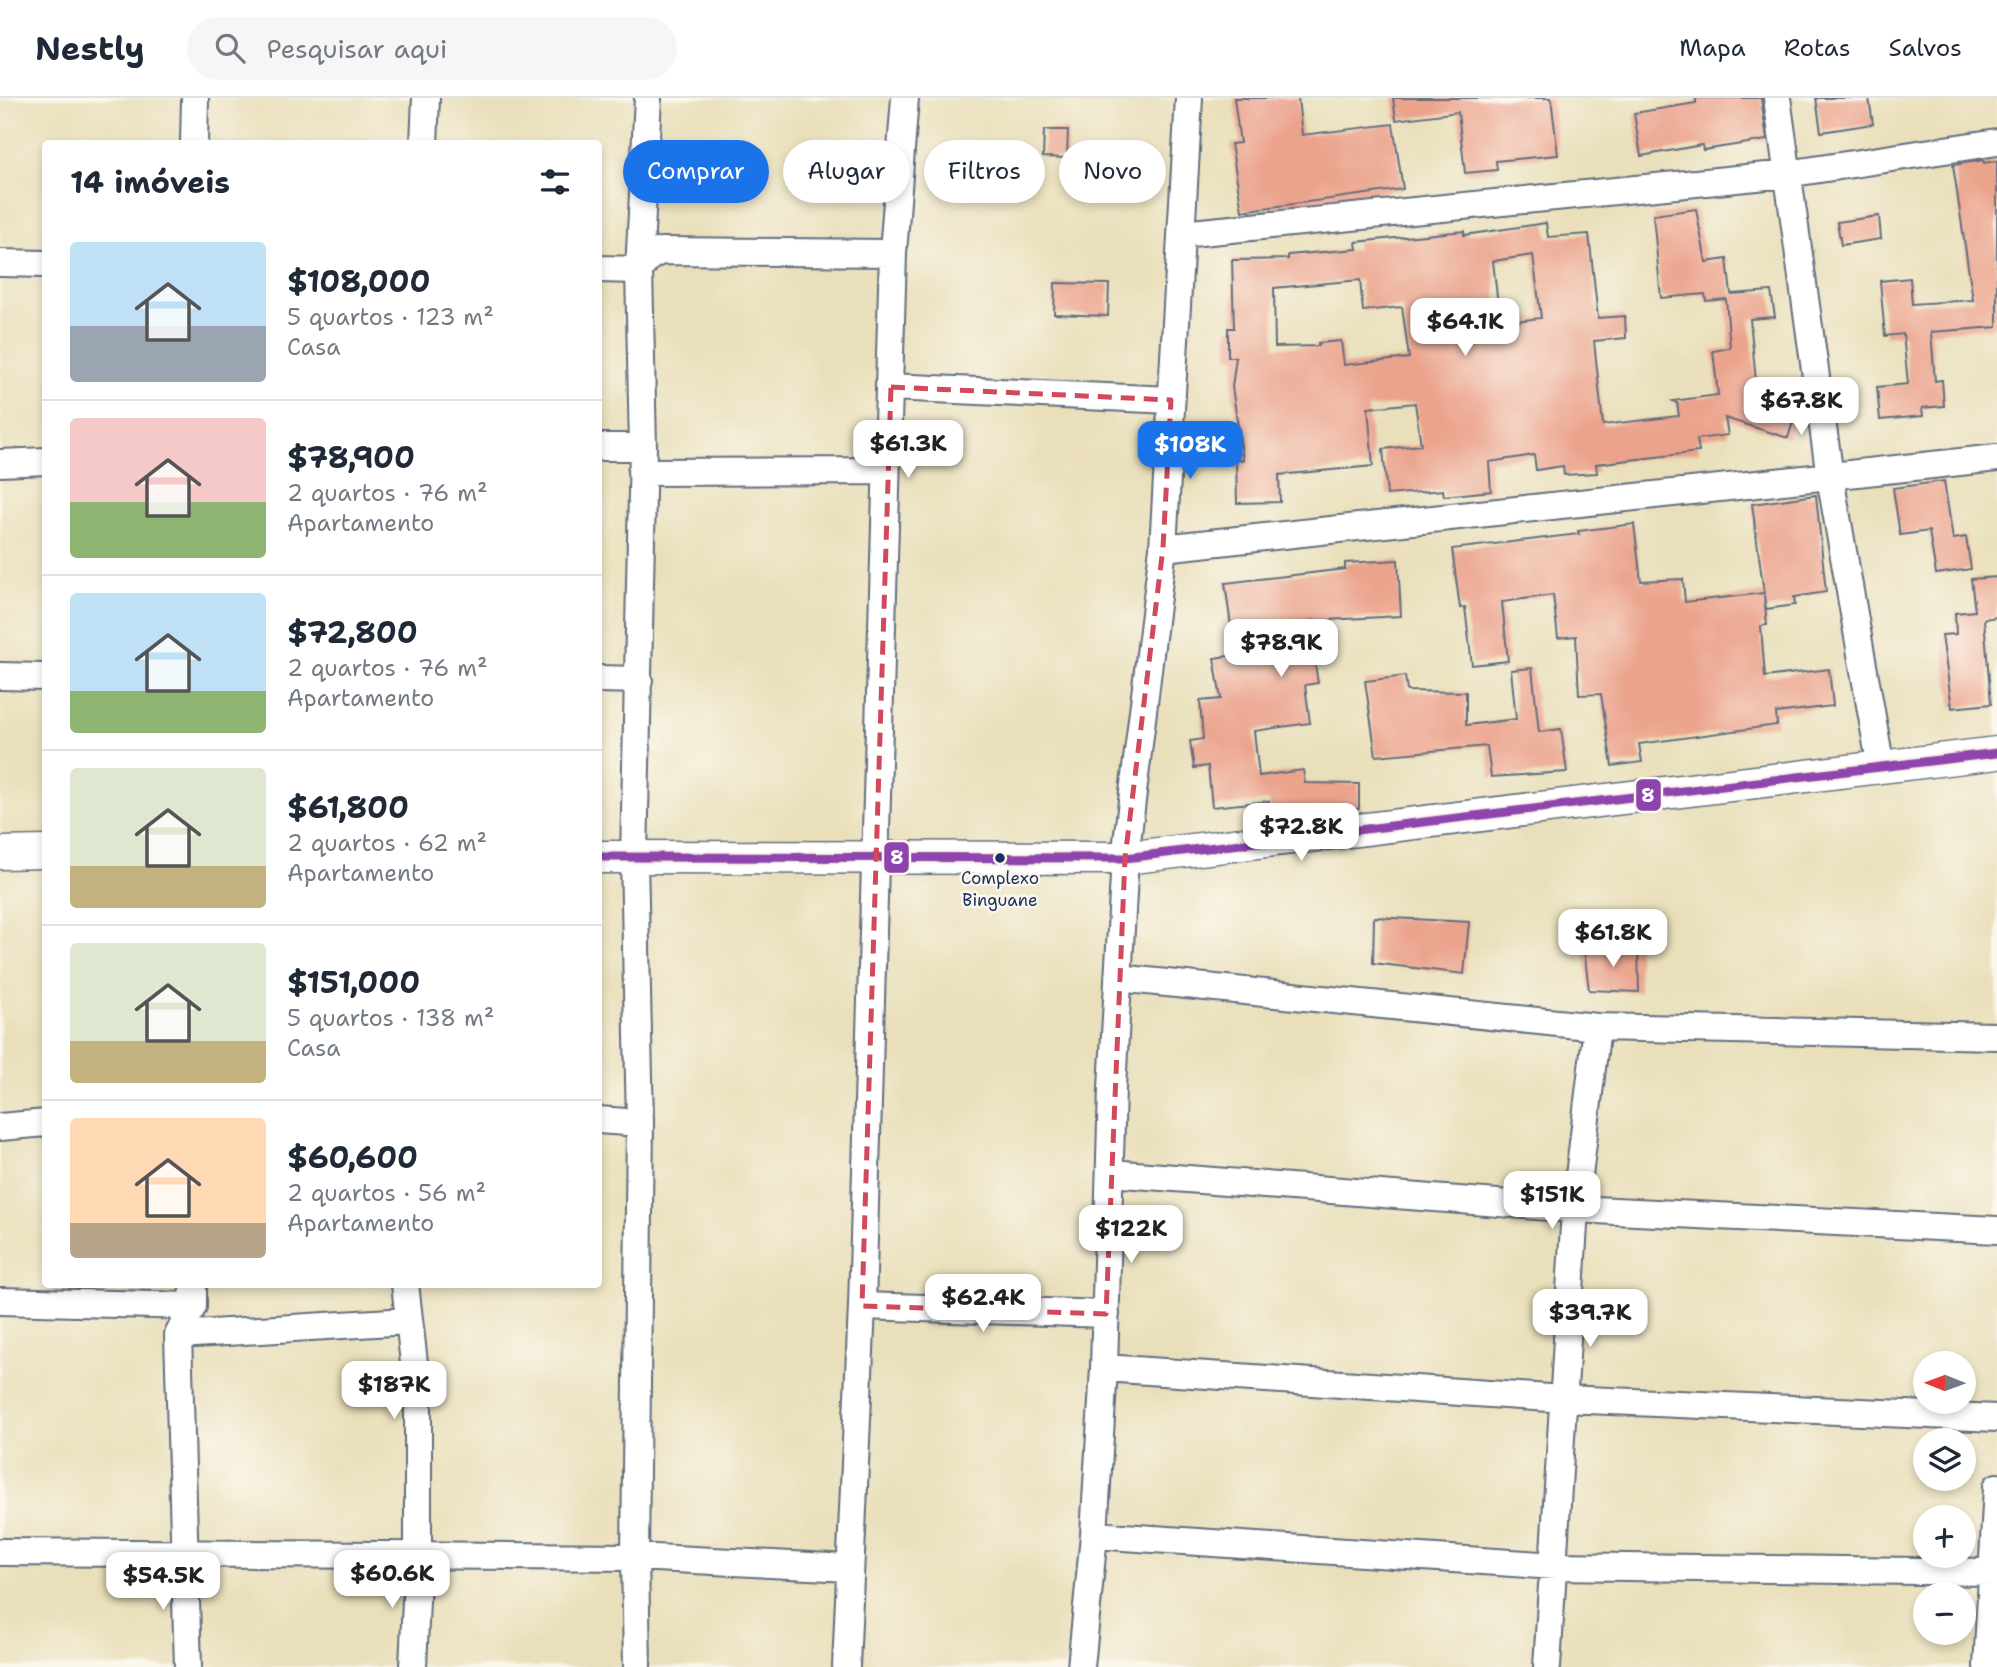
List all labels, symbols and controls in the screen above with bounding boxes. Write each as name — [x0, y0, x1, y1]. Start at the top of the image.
search box — [187, 17, 677, 80]
text: Nestly — [35, 26, 145, 71]
icon: search — [211, 29, 249, 67]
text: Pesquisar aqui — [267, 31, 447, 66]
text: Mapa — [1679, 32, 1746, 64]
text: Rotas — [1784, 32, 1851, 64]
text: Salvos — [1889, 32, 1962, 64]
chip: Comprar — [623, 140, 769, 203]
chip: Alugar — [783, 140, 910, 203]
chip: Filtros — [924, 140, 1045, 203]
chip: Novo — [1059, 140, 1166, 203]
text: 14 imóveis — [70, 162, 230, 203]
icon: filters — [536, 163, 574, 201]
text: $108,000 — [287, 261, 431, 302]
icon: home — [126, 270, 210, 354]
pin: $64.1K — [1408, 299, 1522, 358]
text: 5 quartos · 123 m² — [287, 302, 494, 332]
text: $64.1K — [1426, 306, 1504, 336]
text: Casa — [287, 332, 340, 362]
pin: $67.8K — [1744, 378, 1858, 437]
text: $67.8K — [1760, 385, 1842, 415]
pin: $61.3K — [851, 420, 965, 480]
pin: $108K — [1141, 422, 1239, 481]
text: $61.3K — [869, 428, 947, 458]
text: $108K — [1154, 429, 1226, 459]
text: $78,900 — [287, 437, 415, 478]
icon: home — [126, 446, 210, 530]
text: 2 quartos · 76 m² — [287, 478, 488, 508]
text: Apartamento — [287, 508, 434, 538]
text: $72,800 — [287, 612, 418, 653]
pin: $78.9K — [1224, 620, 1338, 679]
icon: home — [126, 621, 210, 705]
text: $78.9K — [1240, 627, 1322, 657]
text: 2 quartos · 76 m² — [287, 653, 488, 683]
text: Apartamento — [287, 683, 434, 713]
line badge: 8 — [1635, 778, 1662, 812]
text: 8 — [1641, 783, 1655, 808]
text: $61,800 — [287, 787, 409, 828]
icon: home — [126, 796, 210, 880]
pin: $72.8K — [1244, 804, 1358, 863]
text: $72.8K — [1259, 811, 1343, 841]
text: 2 quartos · 62 m² — [287, 828, 487, 858]
line badge: 8 — [883, 841, 910, 874]
text: 8 — [890, 845, 904, 870]
marker: Complexo Binguane — [993, 851, 1007, 865]
text: Apartamento — [287, 858, 434, 888]
place label: Complexo Binguane — [961, 867, 1039, 911]
pin: $61.8K — [1556, 910, 1670, 969]
text: $61.8K — [1574, 917, 1652, 947]
text: $151,000 — [287, 962, 420, 1003]
icon: home — [126, 971, 210, 1055]
text: 5 quartos · 138 m² — [287, 1003, 494, 1033]
text: Casa — [287, 1033, 340, 1063]
text: $60,600 — [287, 1137, 418, 1178]
icon: home — [126, 1146, 210, 1230]
pin: $151K — [1503, 1172, 1601, 1231]
text: 2 quartos · 56 m² — [287, 1178, 486, 1208]
text: $151K — [1519, 1179, 1585, 1209]
pin: $122K — [1082, 1206, 1180, 1265]
text: Apartamento — [287, 1208, 434, 1238]
text: $122K — [1095, 1213, 1167, 1243]
pin: $62.4K — [926, 1274, 1040, 1334]
text: $62.4K — [941, 1282, 1025, 1312]
pin: $39.7K — [1533, 1290, 1647, 1349]
text: $39.7K — [1549, 1297, 1631, 1327]
north arrow — [1913, 1351, 1976, 1414]
map controls — [1913, 1351, 1976, 1645]
pin: $187K — [345, 1362, 443, 1421]
text: $187K — [358, 1369, 430, 1399]
button: layers — [1913, 1428, 1976, 1491]
button: + — [1913, 1505, 1976, 1568]
pin: $60.6K — [335, 1550, 449, 1610]
pin: $54.5K — [106, 1552, 220, 1612]
text: $60.6K — [350, 1558, 434, 1588]
text: $54.5K — [122, 1560, 204, 1590]
button: − — [1913, 1582, 1976, 1645]

